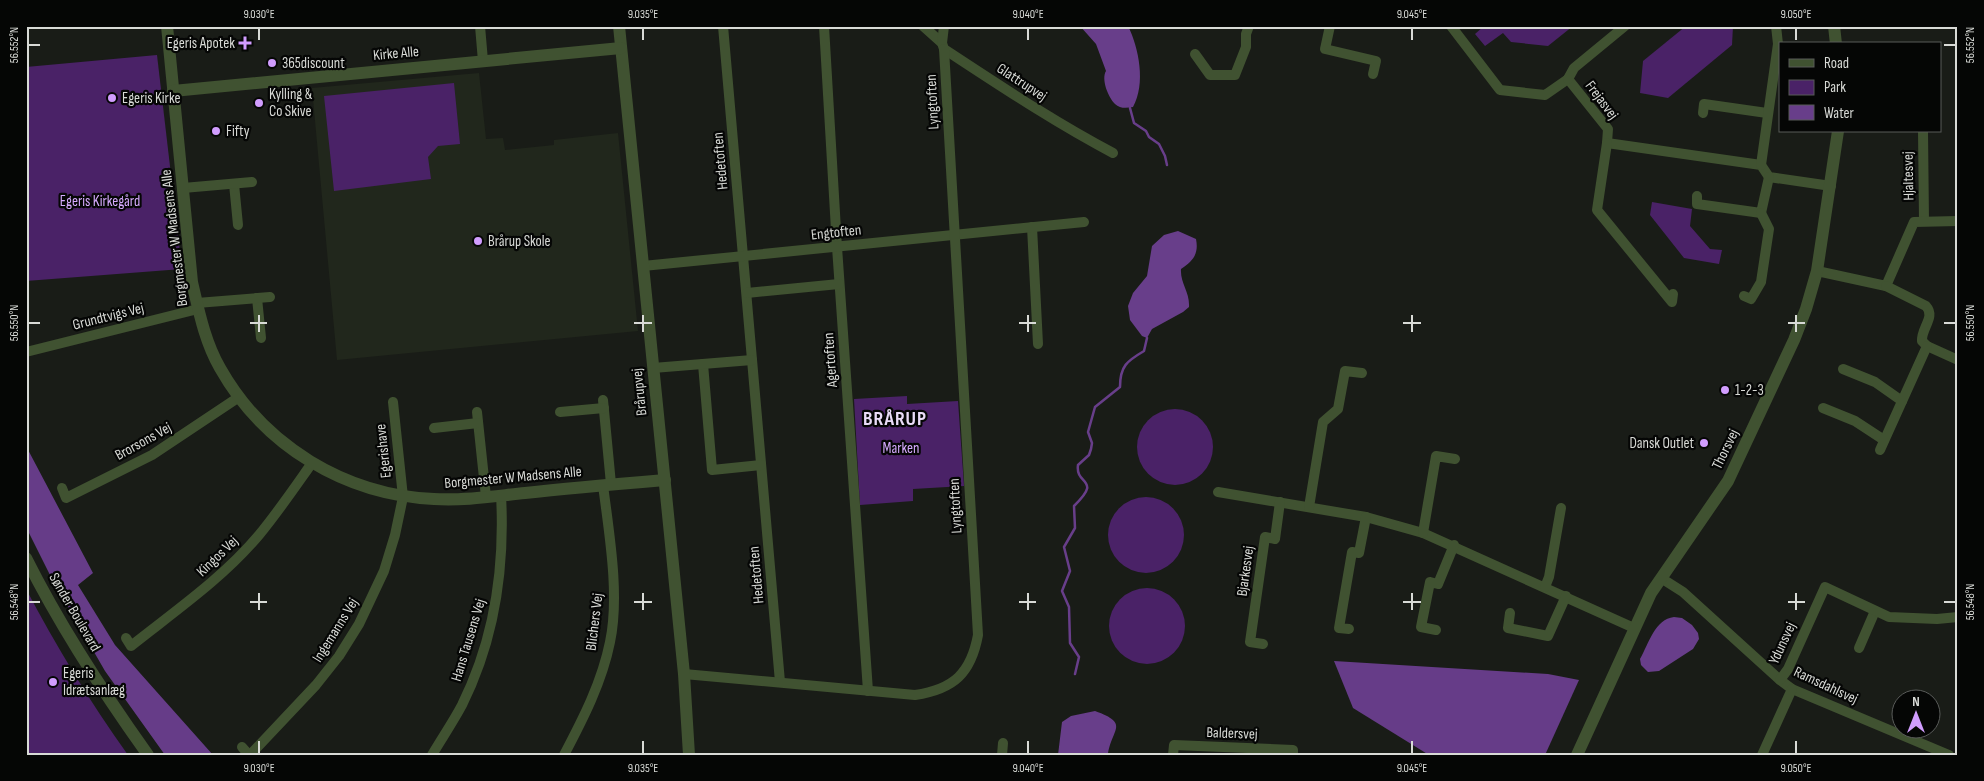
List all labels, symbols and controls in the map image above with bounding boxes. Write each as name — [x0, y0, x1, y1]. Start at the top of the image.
text: 9.030°E — [243, 7, 275, 22]
text: 9.035°E — [628, 7, 658, 22]
text: 9.040°E — [1012, 7, 1044, 22]
text: 9.045°E — [1397, 7, 1427, 22]
text: 9.050°E — [1781, 7, 1812, 22]
text: 56.552°N — [7, 27, 22, 63]
text: 56.552°N — [1963, 27, 1978, 63]
place label: Egeris Apotek — [167, 34, 235, 53]
marker: Egeris Apotek — [239, 37, 251, 49]
street label: Kirke Alle — [372, 42, 420, 65]
legend — [1779, 42, 1942, 132]
place label: 365discount — [282, 54, 345, 73]
text: Road — [1824, 54, 1849, 73]
marker: 365discount — [266, 57, 278, 69]
street label: Glattrupvej — [993, 59, 1051, 106]
street label: Lyngtoften — [922, 74, 943, 130]
street label: Frejasvej — [1581, 77, 1623, 124]
text: Park — [1824, 78, 1846, 97]
place label: Kylling & Co Skive — [269, 85, 313, 121]
place label: Egeris Kirke — [122, 89, 180, 108]
marker: Egeris Kirke — [106, 92, 118, 104]
marker: Kylling & Co Skive — [253, 97, 265, 109]
text: Water — [1824, 104, 1855, 123]
place label: Fifty — [226, 122, 250, 141]
marker: Fifty — [210, 125, 222, 137]
street label: Hedetoften — [709, 131, 732, 191]
street label: Hjaltesvej — [1899, 151, 1918, 201]
street label: Borgmester W Madsens Alle — [157, 168, 192, 308]
park label: Egeris Kirkegård — [60, 192, 140, 211]
street label: Engtoften — [810, 220, 862, 245]
place label: Brårup Skole — [488, 232, 551, 251]
marker: Brårup Skole — [472, 235, 484, 247]
street label: Grundtvigs Vej — [71, 298, 146, 335]
text: 56.550°N — [7, 305, 22, 341]
text: 56.550°N — [1963, 305, 1978, 341]
street label: Agertoften — [819, 332, 842, 389]
street label: Brårupvej — [628, 367, 651, 417]
place label: 1-2-3 — [1735, 381, 1764, 400]
marker: 1-2-3 — [1719, 384, 1731, 396]
district label: BRÅRUP — [863, 407, 927, 431]
street label: Brorsons Vej — [112, 418, 175, 465]
street label: Egerishave — [371, 423, 396, 479]
street label: Thorsvej — [1708, 426, 1743, 472]
place label: Dansk Outlet — [1629, 434, 1694, 453]
marker: Dansk Outlet — [1698, 437, 1710, 449]
park label: Marken — [883, 439, 919, 458]
street label: Borgmester W Madsens Alle — [444, 462, 583, 493]
street label: Lyngtoften — [945, 478, 966, 534]
street label: Kingos Vej — [192, 532, 242, 581]
street label: Bjarkesvej — [1233, 544, 1258, 597]
street label: Hedetoften — [745, 545, 768, 605]
street label: Sønder Boulevard — [44, 570, 105, 655]
text: 56.548°N — [7, 584, 22, 620]
text: 56.548°N — [1963, 584, 1978, 620]
street label: Blichers Vej — [582, 592, 607, 652]
street label: Ingemanns Vej — [308, 594, 363, 666]
street label: Hans Tausens Vej — [447, 596, 490, 684]
street label: Ydunsvej — [1765, 619, 1801, 667]
street label: Ramsdahlsvej — [1791, 662, 1861, 709]
place label: Egeris Idrætsanlæg — [63, 664, 125, 700]
marker: Egeris Idrætsanlæg — [47, 676, 59, 688]
north arrow — [1892, 688, 1942, 738]
text: N — [1912, 693, 1920, 710]
street label: Baldersvej — [1206, 723, 1258, 744]
text: 9.030°E — [243, 761, 275, 776]
text: 9.035°E — [628, 761, 658, 776]
text: 9.040°E — [1012, 761, 1044, 776]
text: 9.045°E — [1397, 761, 1427, 776]
text: 9.050°E — [1781, 761, 1812, 776]

